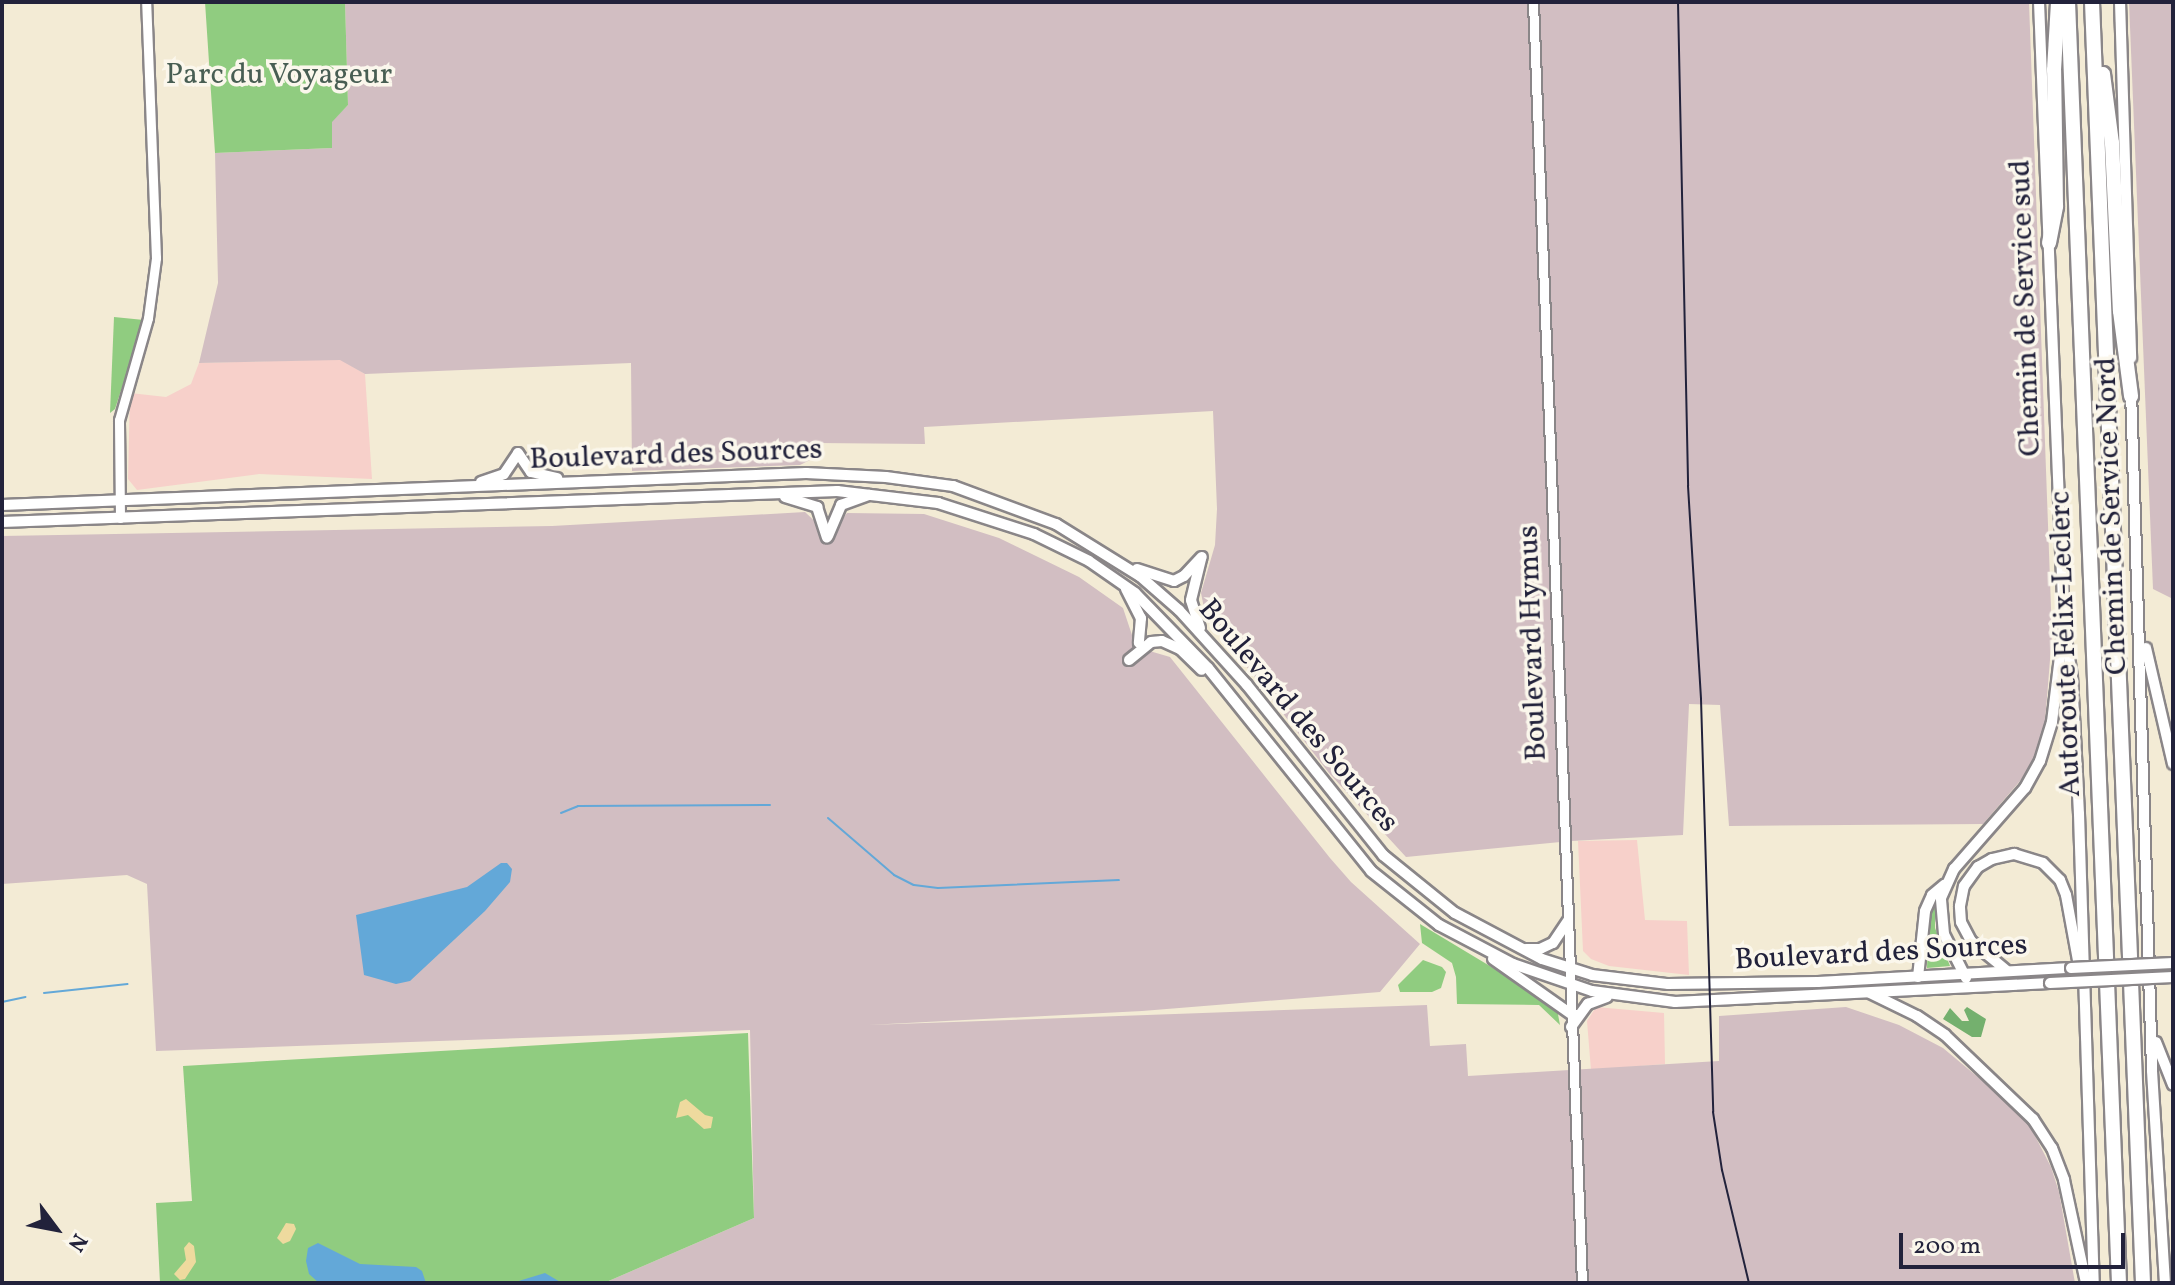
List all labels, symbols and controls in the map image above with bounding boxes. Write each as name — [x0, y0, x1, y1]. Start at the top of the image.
park label: Parc du Voyageur — [165, 57, 393, 93]
street label: Chemin de Service sud — [2003, 159, 2049, 457]
street label: Chemin de Service Nord — [2088, 357, 2136, 675]
street label: Boulevard des Sources — [529, 432, 823, 478]
street label: Autoroute Félix-Leclerc — [2043, 490, 2089, 798]
street label: Boulevard Hymus — [1511, 525, 1555, 761]
street label: Boulevard des Sources — [1190, 592, 1406, 840]
street label: Boulevard des Sources — [1734, 927, 2028, 979]
north arrow — [16, 1189, 96, 1269]
scale bar — [1903, 1217, 2129, 1267]
text: N — [59, 1227, 94, 1257]
text: 200 m — [1913, 1230, 1981, 1264]

